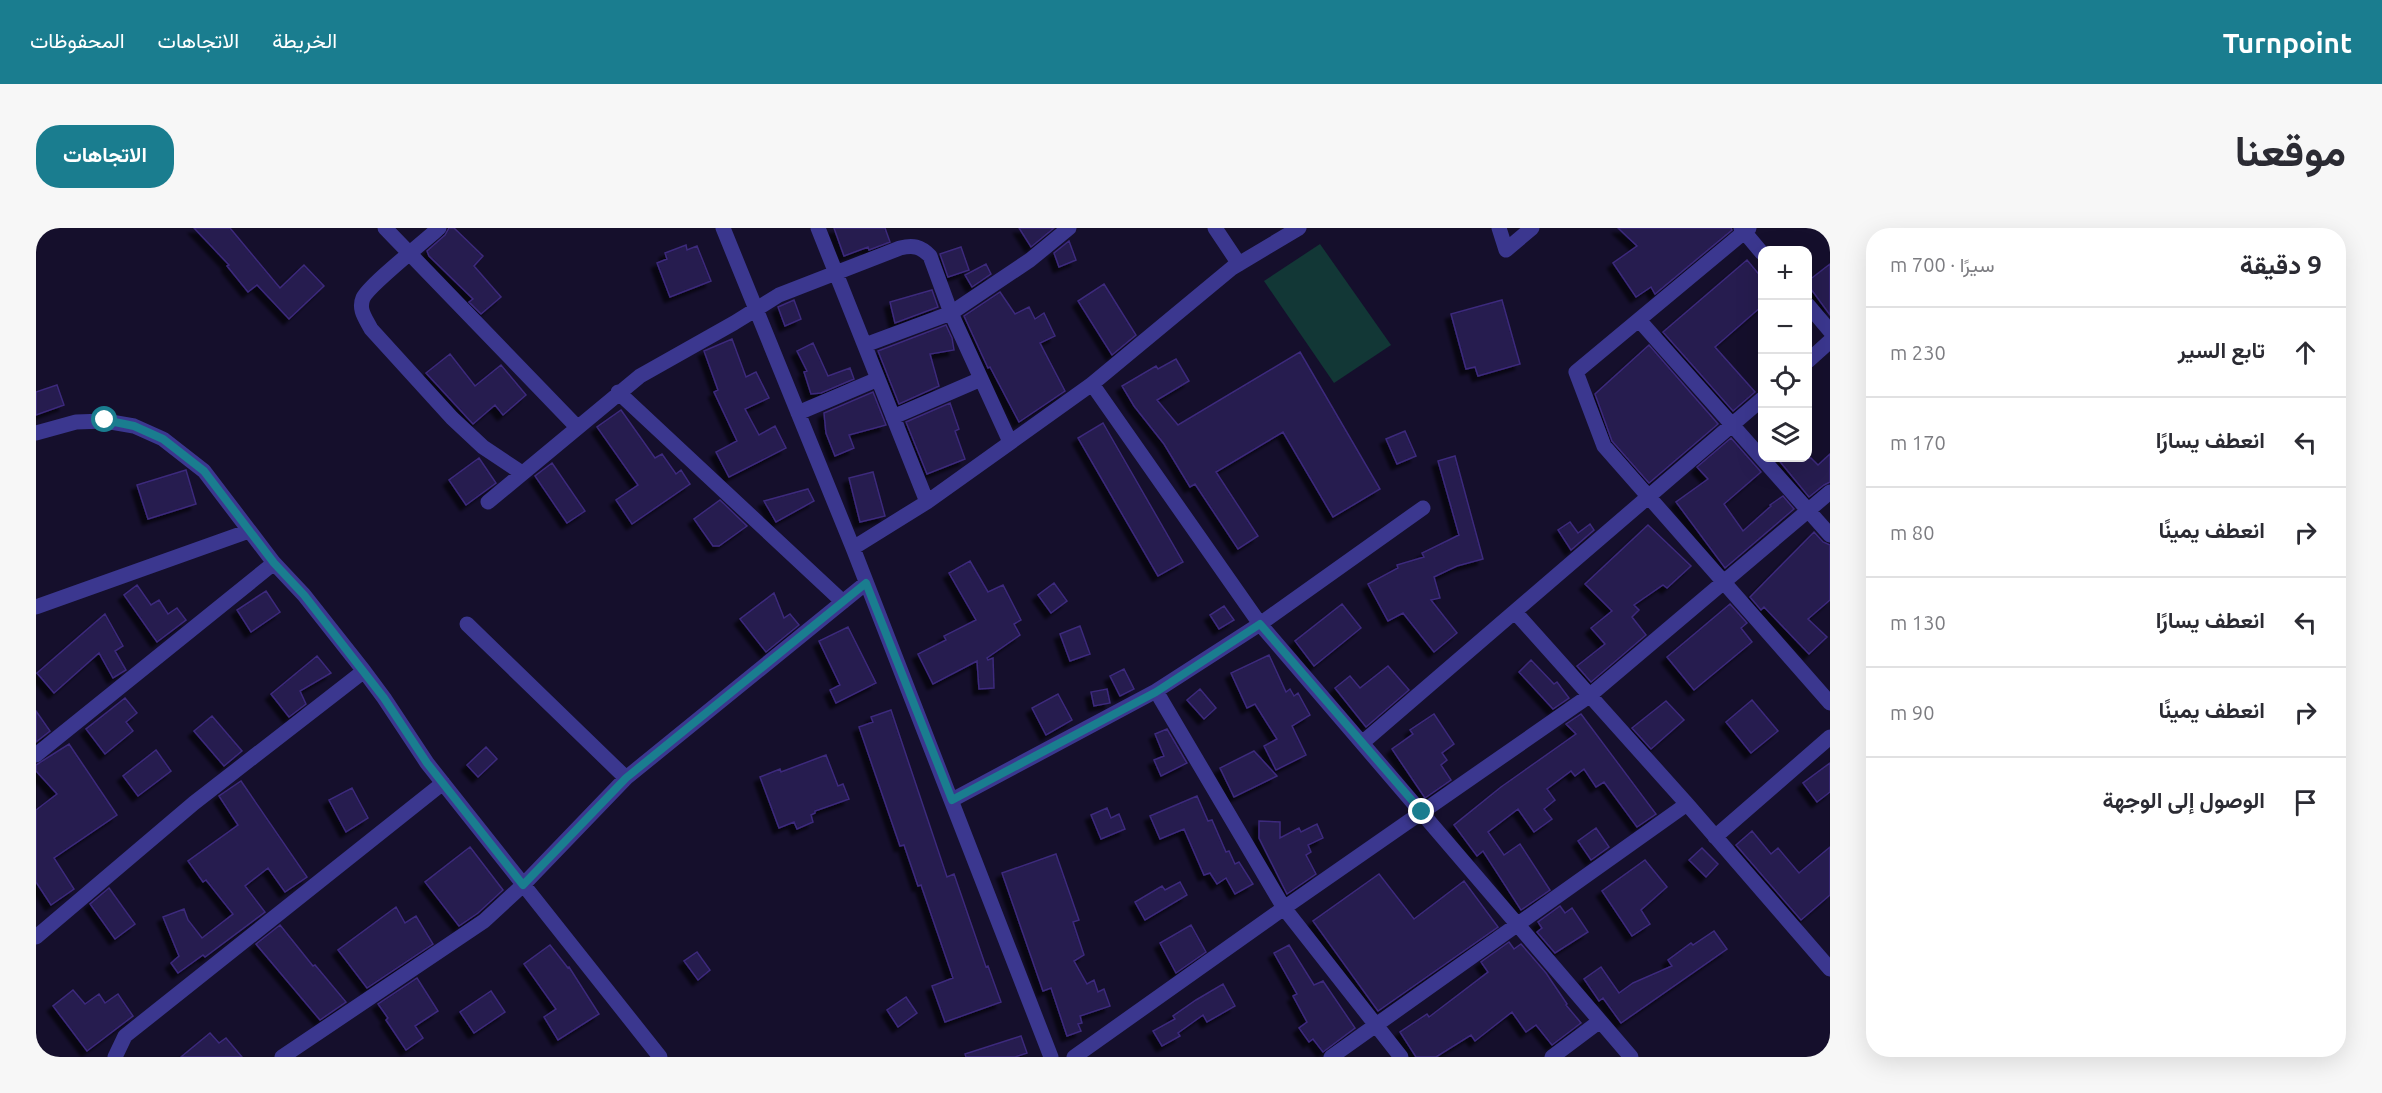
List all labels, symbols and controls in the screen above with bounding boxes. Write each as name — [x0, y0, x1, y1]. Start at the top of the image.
text: Turnpoint — [2223, 27, 2352, 58]
text: المحفوظات — [30, 28, 125, 52]
text: الاتجاهات — [158, 28, 239, 52]
text: الخريطة — [272, 28, 337, 52]
button: الاتجاهات — [36, 125, 174, 188]
text: موقعنا — [2235, 127, 2346, 174]
map controls — [1758, 246, 1812, 462]
button: + — [1758, 246, 1812, 300]
text: 9 دقيقة — [2240, 250, 2322, 279]
text: سيرًا · 700 m — [1890, 253, 1995, 276]
button: − — [1758, 300, 1812, 354]
icon: ahead — [2289, 336, 2322, 369]
text: تابع السير — [2178, 337, 2265, 362]
text: 230 m — [1890, 341, 1946, 364]
button: locate — [1758, 354, 1812, 408]
route start — [91, 406, 117, 432]
button: layers — [1758, 408, 1812, 462]
icon: left — [2289, 426, 2322, 459]
text: انعطف يسارًا — [2156, 427, 2265, 452]
text: 170 m — [1890, 431, 1946, 454]
icon: right — [2289, 516, 2322, 549]
text: انعطف يمينًا — [2158, 517, 2265, 542]
text: 80 m — [1890, 521, 1934, 544]
icon: left — [2289, 606, 2322, 639]
text: انعطف يسارًا — [2156, 607, 2265, 632]
text: 130 m — [1890, 611, 1946, 634]
icon: right — [2289, 696, 2322, 729]
text: انعطف يمينًا — [2158, 697, 2265, 722]
text: 90 m — [1890, 701, 1934, 724]
icon: arrive — [2289, 786, 2322, 819]
text: الوصول إلى الوجهة — [2102, 787, 2265, 812]
route end — [1408, 798, 1434, 824]

